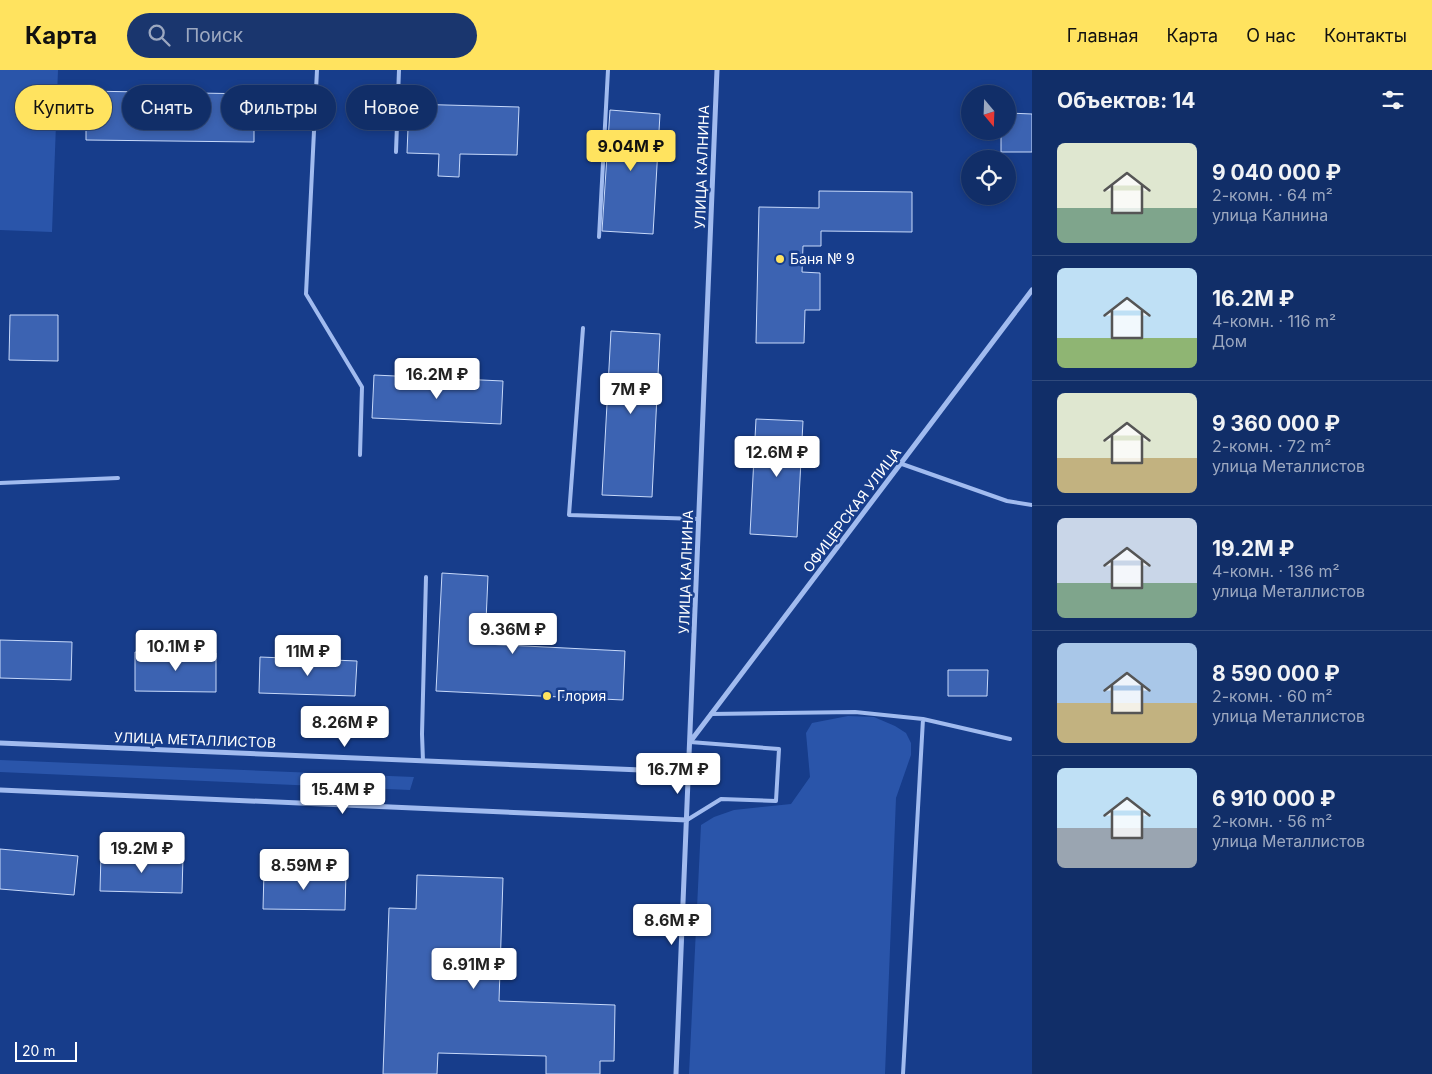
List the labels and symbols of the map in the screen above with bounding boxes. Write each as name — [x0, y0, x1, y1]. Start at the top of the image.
north arrow — [961, 85, 1016, 140]
street label: УЛИЦА КАЛНИНА — [691, 104, 712, 229]
pin: 9.04M ₽ — [585, 129, 677, 172]
place label: Баня № 9 — [790, 250, 855, 267]
marker: Баня № 9 — [774, 253, 786, 265]
pin: 16.2M ₽ — [391, 358, 483, 400]
pin: 7M ₽ — [601, 372, 661, 415]
pin: 12.6M ₽ — [731, 436, 823, 478]
street label: ОФИЦЕРСКАЯ УЛИЦА — [799, 444, 904, 576]
street label: УЛИЦА КАЛНИНА — [675, 509, 696, 634]
pin: 9.36M ₽ — [467, 612, 559, 655]
pin: 10.1M ₽ — [130, 630, 222, 672]
pin: 11M ₽ — [273, 634, 343, 677]
place label: Глория — [557, 687, 606, 704]
marker: Глория — [541, 690, 553, 702]
pin: 8.26M ₽ — [299, 706, 391, 748]
street label: УЛИЦА МЕТАЛЛИСТОВ — [114, 728, 276, 751]
pin: 16.7M ₽ — [632, 752, 724, 795]
pin: 15.4M ₽ — [297, 772, 389, 815]
pin: 19.2M ₽ — [96, 832, 188, 874]
pin: 8.59M ₽ — [258, 848, 350, 891]
pin: 8.6M ₽ — [631, 904, 713, 946]
pin: 6.91M ₽ — [428, 948, 520, 990]
scale bar — [15, 1039, 78, 1062]

